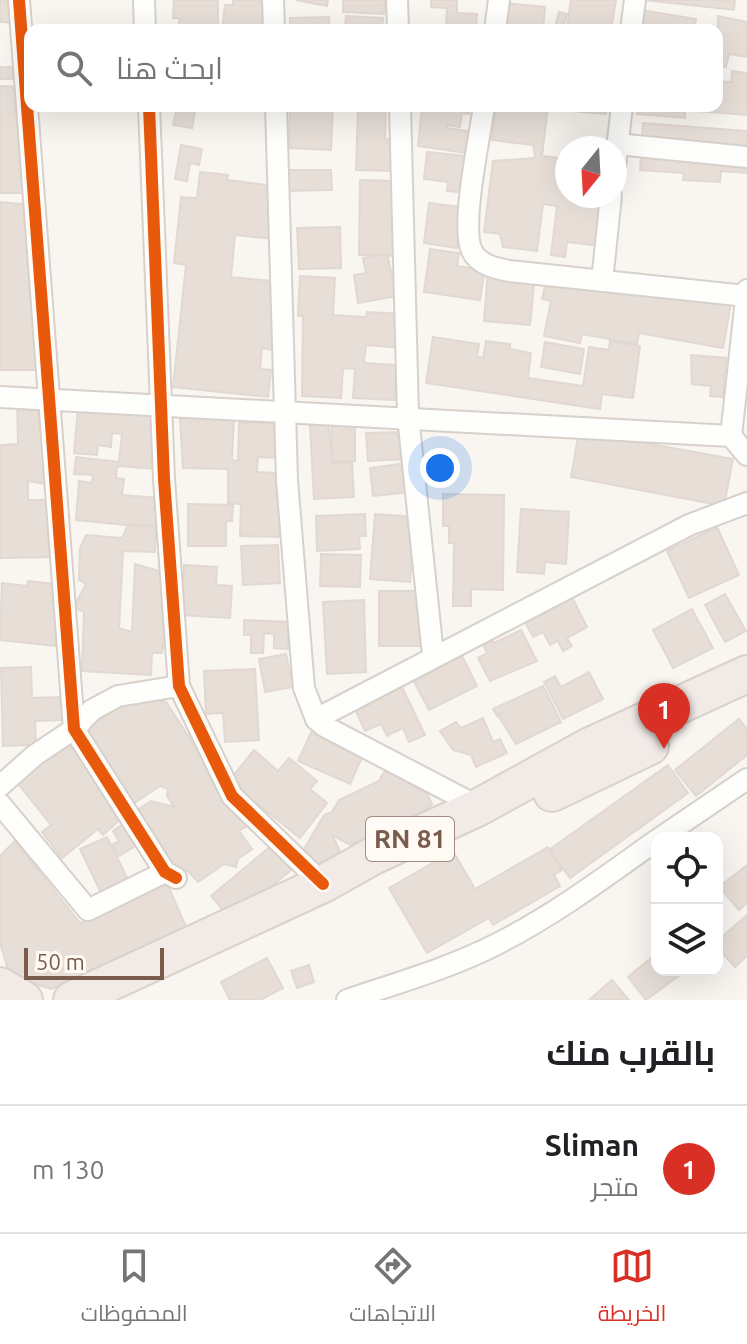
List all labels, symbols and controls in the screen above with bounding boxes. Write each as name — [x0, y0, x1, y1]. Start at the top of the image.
search box — [24, 24, 723, 112]
icon: search — [52, 46, 96, 90]
text: ابحث هنا — [116, 51, 223, 85]
north arrow — [555, 136, 627, 208]
your location — [420, 448, 460, 488]
pin: 1 — [638, 683, 690, 749]
road number: RN 81 — [366, 817, 454, 861]
map controls — [651, 832, 723, 976]
button: locate — [651, 832, 723, 904]
button: layers — [651, 904, 723, 976]
scale bar — [24, 944, 164, 980]
text: 50 m — [36, 949, 85, 974]
text: بالقرب منك — [547, 1033, 715, 1071]
text: Sliman — [545, 1128, 639, 1162]
text: 130 m — [32, 1155, 104, 1184]
text: 1 — [682, 1155, 696, 1184]
text: متجر — [591, 1172, 639, 1201]
tab: المحفوظات — [81, 1244, 188, 1334]
tab: الاتجاهات — [349, 1244, 436, 1334]
tab: الخريطة — [598, 1244, 666, 1334]

